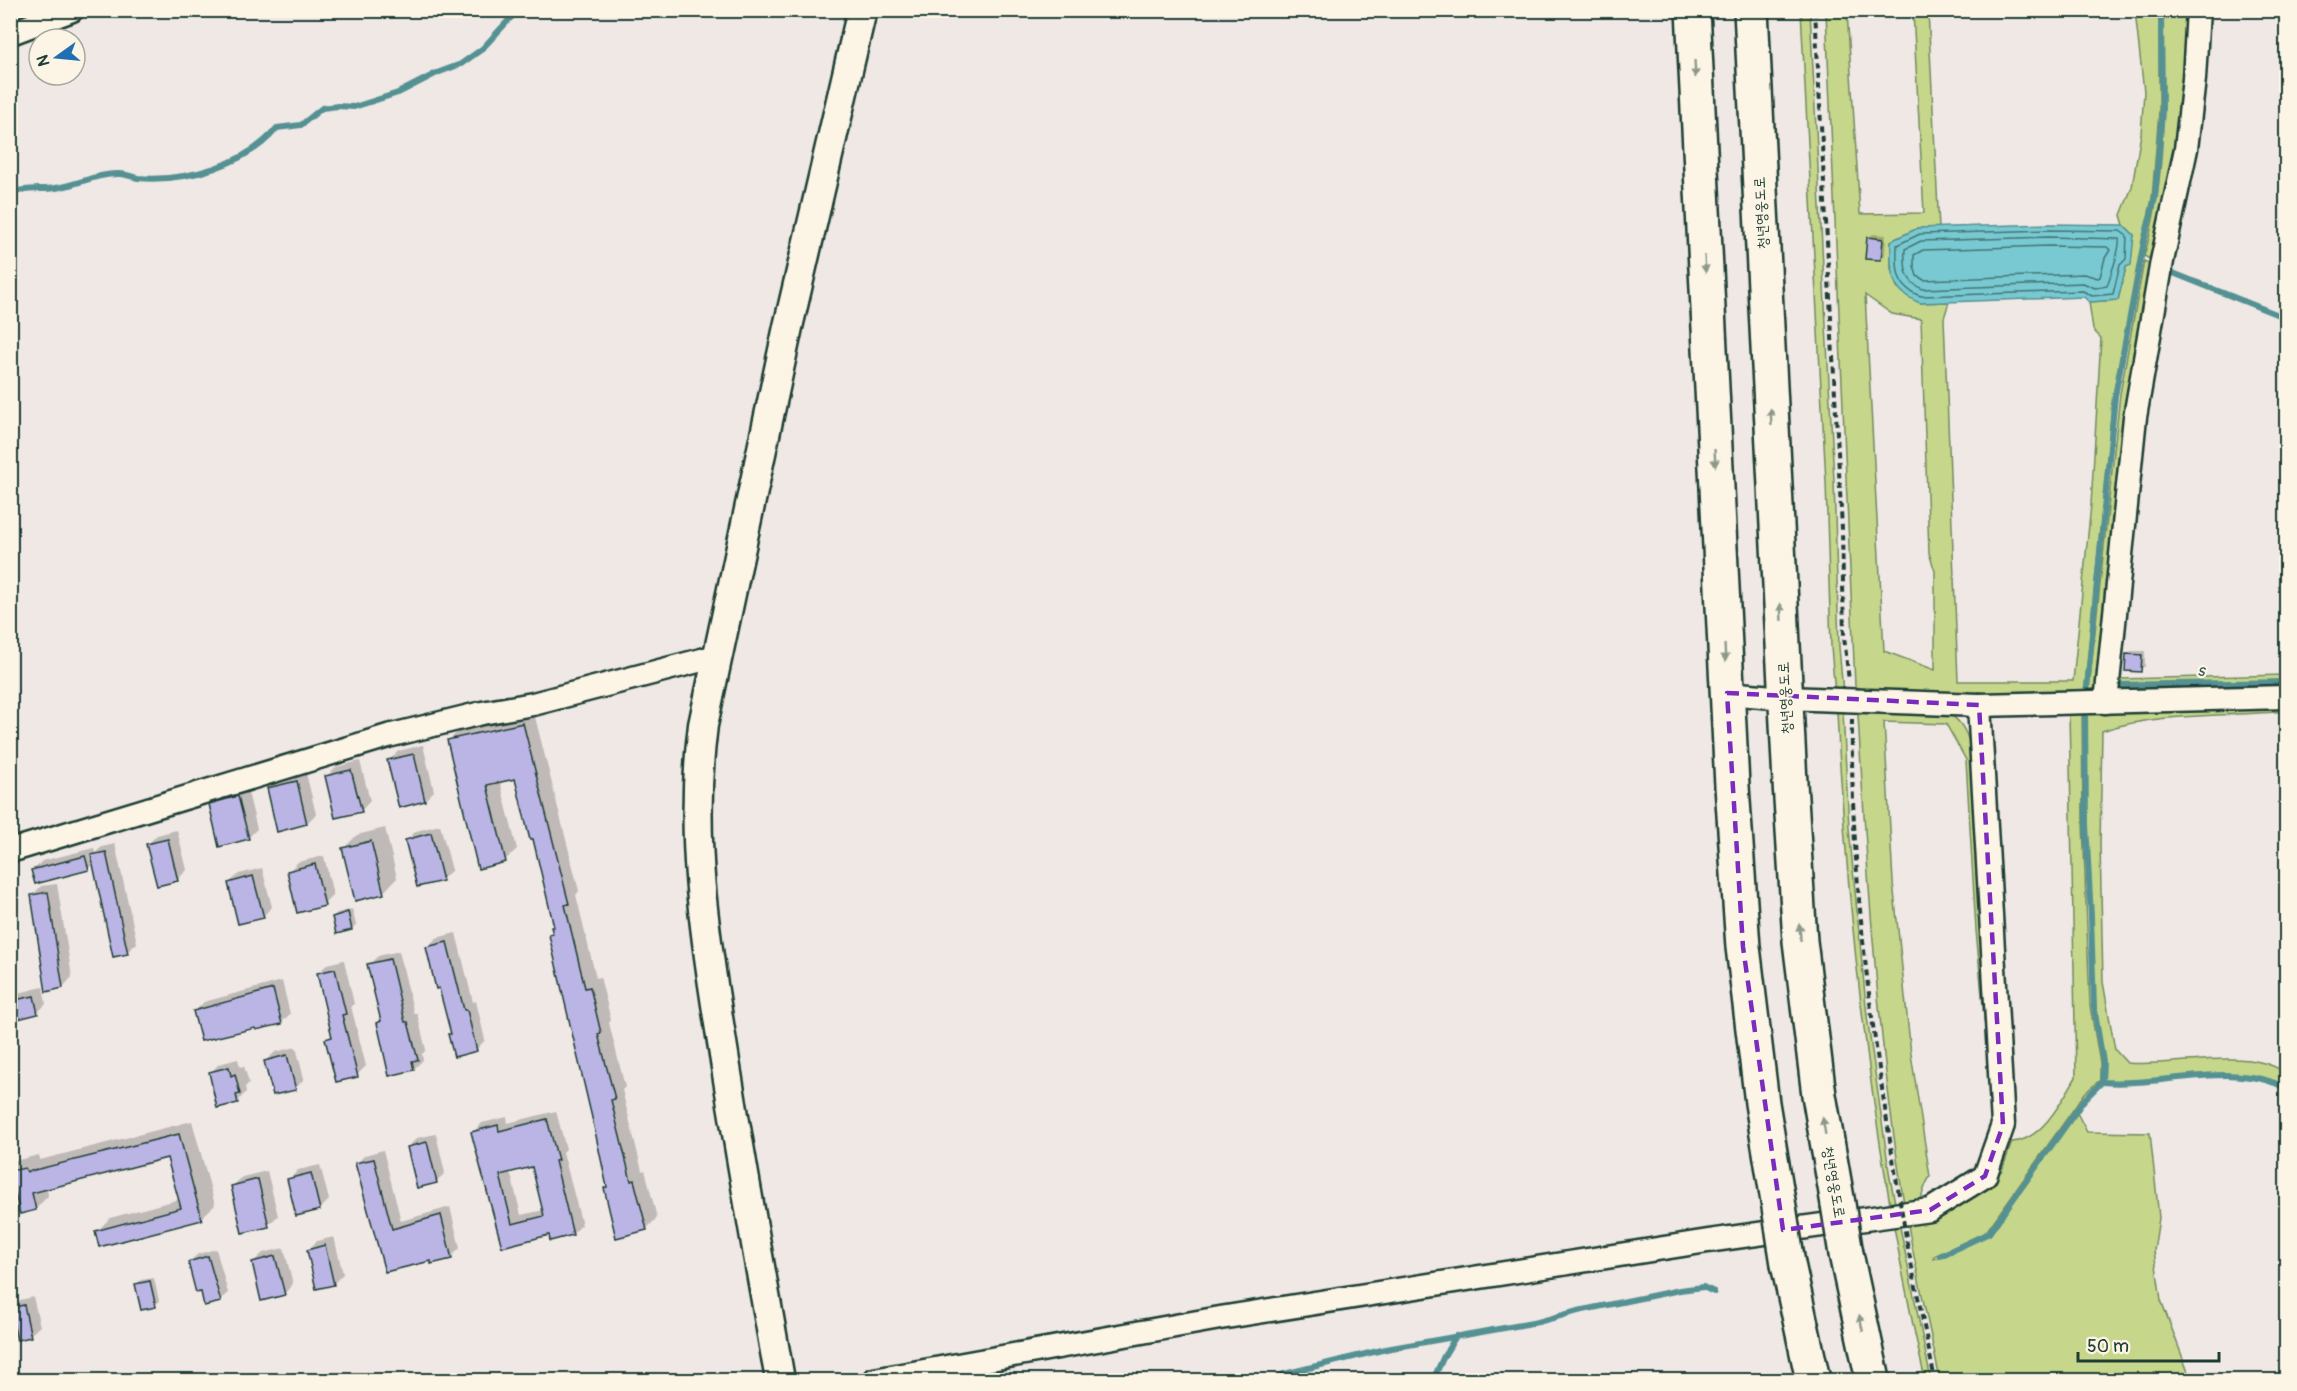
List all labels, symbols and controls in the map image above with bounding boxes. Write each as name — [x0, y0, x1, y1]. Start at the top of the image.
north arrow — [27, 27, 87, 87]
text: N — [32, 53, 55, 68]
one-way arrow — [1691, 59, 1700, 78]
street label: 청년영웅도로 — [1750, 176, 1773, 250]
one-way arrow — [1701, 254, 1710, 273]
one-way arrow — [1767, 408, 1776, 427]
one-way arrow — [1711, 449, 1720, 468]
one-way arrow — [1776, 602, 1786, 621]
one-way arrow — [1720, 644, 1729, 663]
street label: 청년영웅도로 — [1774, 661, 1797, 735]
water label: s — [2197, 661, 2207, 681]
one-way arrow — [1795, 923, 1805, 942]
one-way arrow — [1820, 1116, 1829, 1135]
street label: 청년영웅도로 — [1818, 1145, 1849, 1219]
one-way arrow — [1856, 1314, 1865, 1333]
scale bar — [2078, 1325, 2219, 1363]
text: 50 m — [2087, 1335, 2129, 1358]

